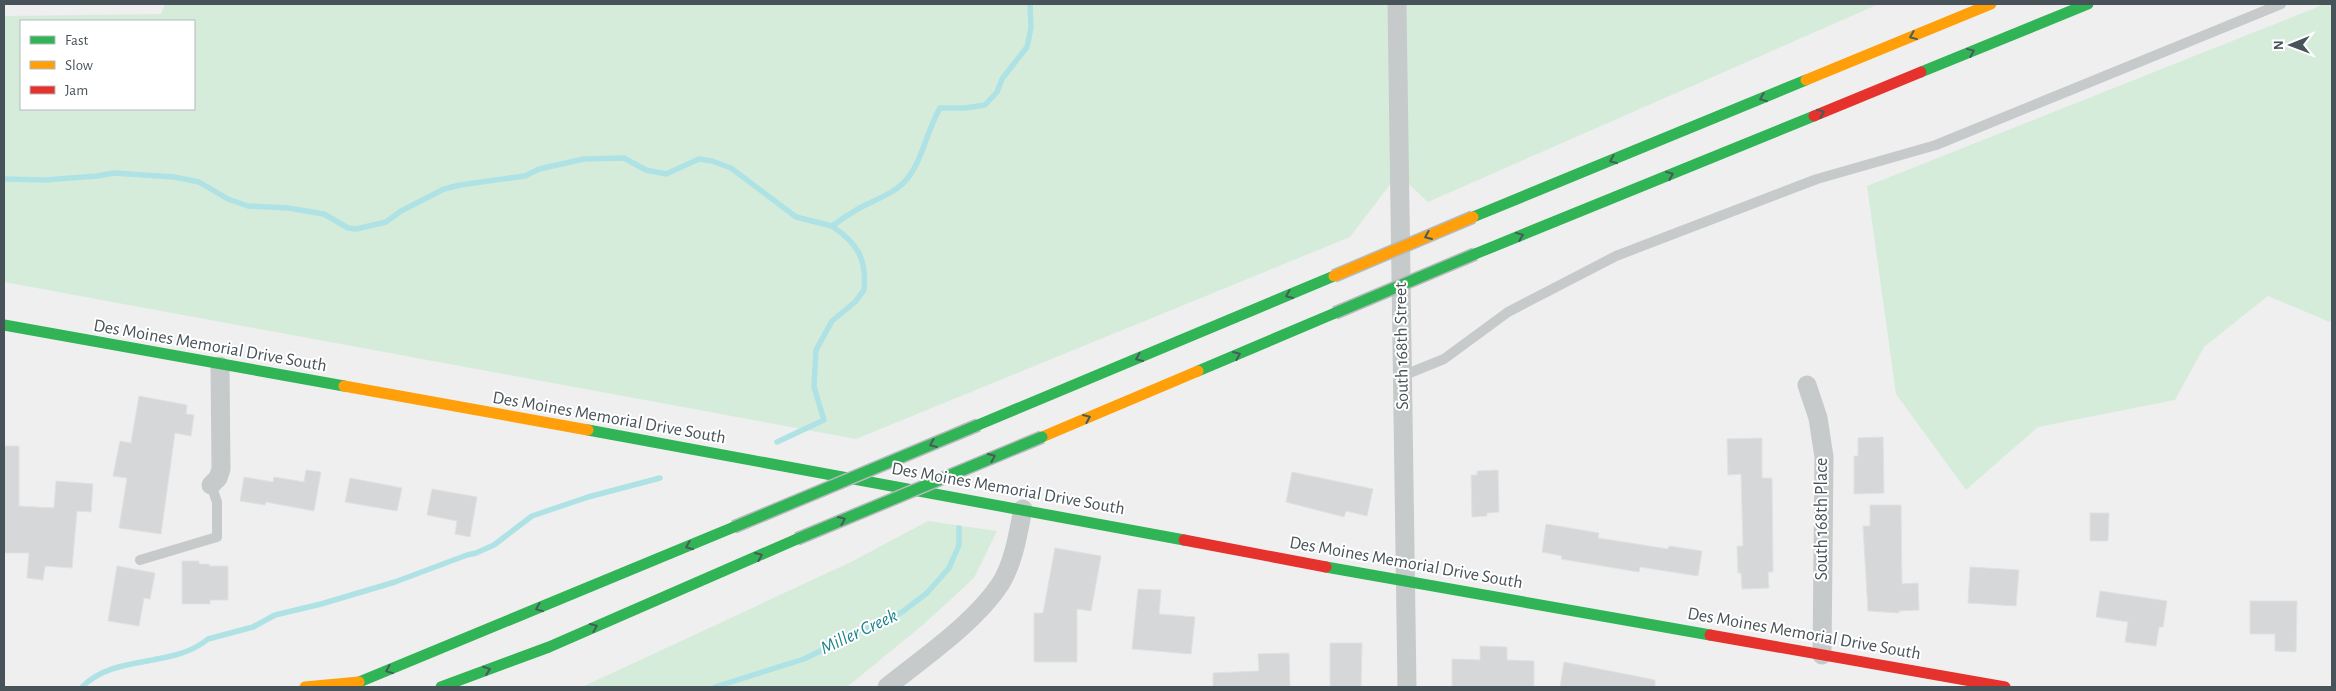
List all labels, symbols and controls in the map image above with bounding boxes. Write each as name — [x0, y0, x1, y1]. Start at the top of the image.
legend — [20, 20, 195, 110]
north arrow — [2266, 20, 2316, 70]
one-way arrow — [1909, 29, 1918, 40]
text: Fast — [65, 33, 89, 48]
text: N — [2272, 40, 2286, 50]
one-way arrow — [1966, 47, 1975, 58]
text: Slow — [65, 58, 93, 73]
text: Jam — [65, 83, 88, 98]
one-way arrow — [1759, 91, 1768, 102]
one-way arrow — [1816, 109, 1825, 119]
one-way arrow — [1609, 153, 1618, 164]
one-way arrow — [1665, 170, 1674, 181]
one-way arrow — [1425, 231, 1433, 241]
one-way arrow — [1515, 232, 1524, 242]
street label: South 168th Street — [1392, 282, 1412, 410]
one-way arrow — [1285, 289, 1294, 299]
street label: Des Moines Memorial Drive South — [92, 317, 328, 375]
one-way arrow — [1232, 350, 1240, 360]
one-way arrow — [1135, 351, 1144, 362]
street label: Des Moines Memorial Drive South — [491, 389, 727, 447]
one-way arrow — [1082, 413, 1091, 424]
one-way arrow — [929, 437, 938, 448]
one-way arrow — [987, 453, 996, 464]
street label: South 168th Place — [1813, 458, 1831, 580]
street label: Des Moines Memorial Drive South — [890, 460, 1126, 518]
one-way arrow — [837, 516, 846, 526]
street label: Des Moines Memorial Drive South — [1288, 534, 1524, 592]
one-way arrow — [685, 540, 694, 550]
one-way arrow — [754, 551, 763, 562]
one-way arrow — [535, 602, 544, 612]
street label: Des Moines Memorial Drive South — [1686, 605, 1922, 663]
water label: Miller Creek — [818, 606, 901, 658]
one-way arrow — [589, 623, 598, 634]
one-way arrow — [385, 664, 394, 674]
one-way arrow — [482, 666, 491, 676]

